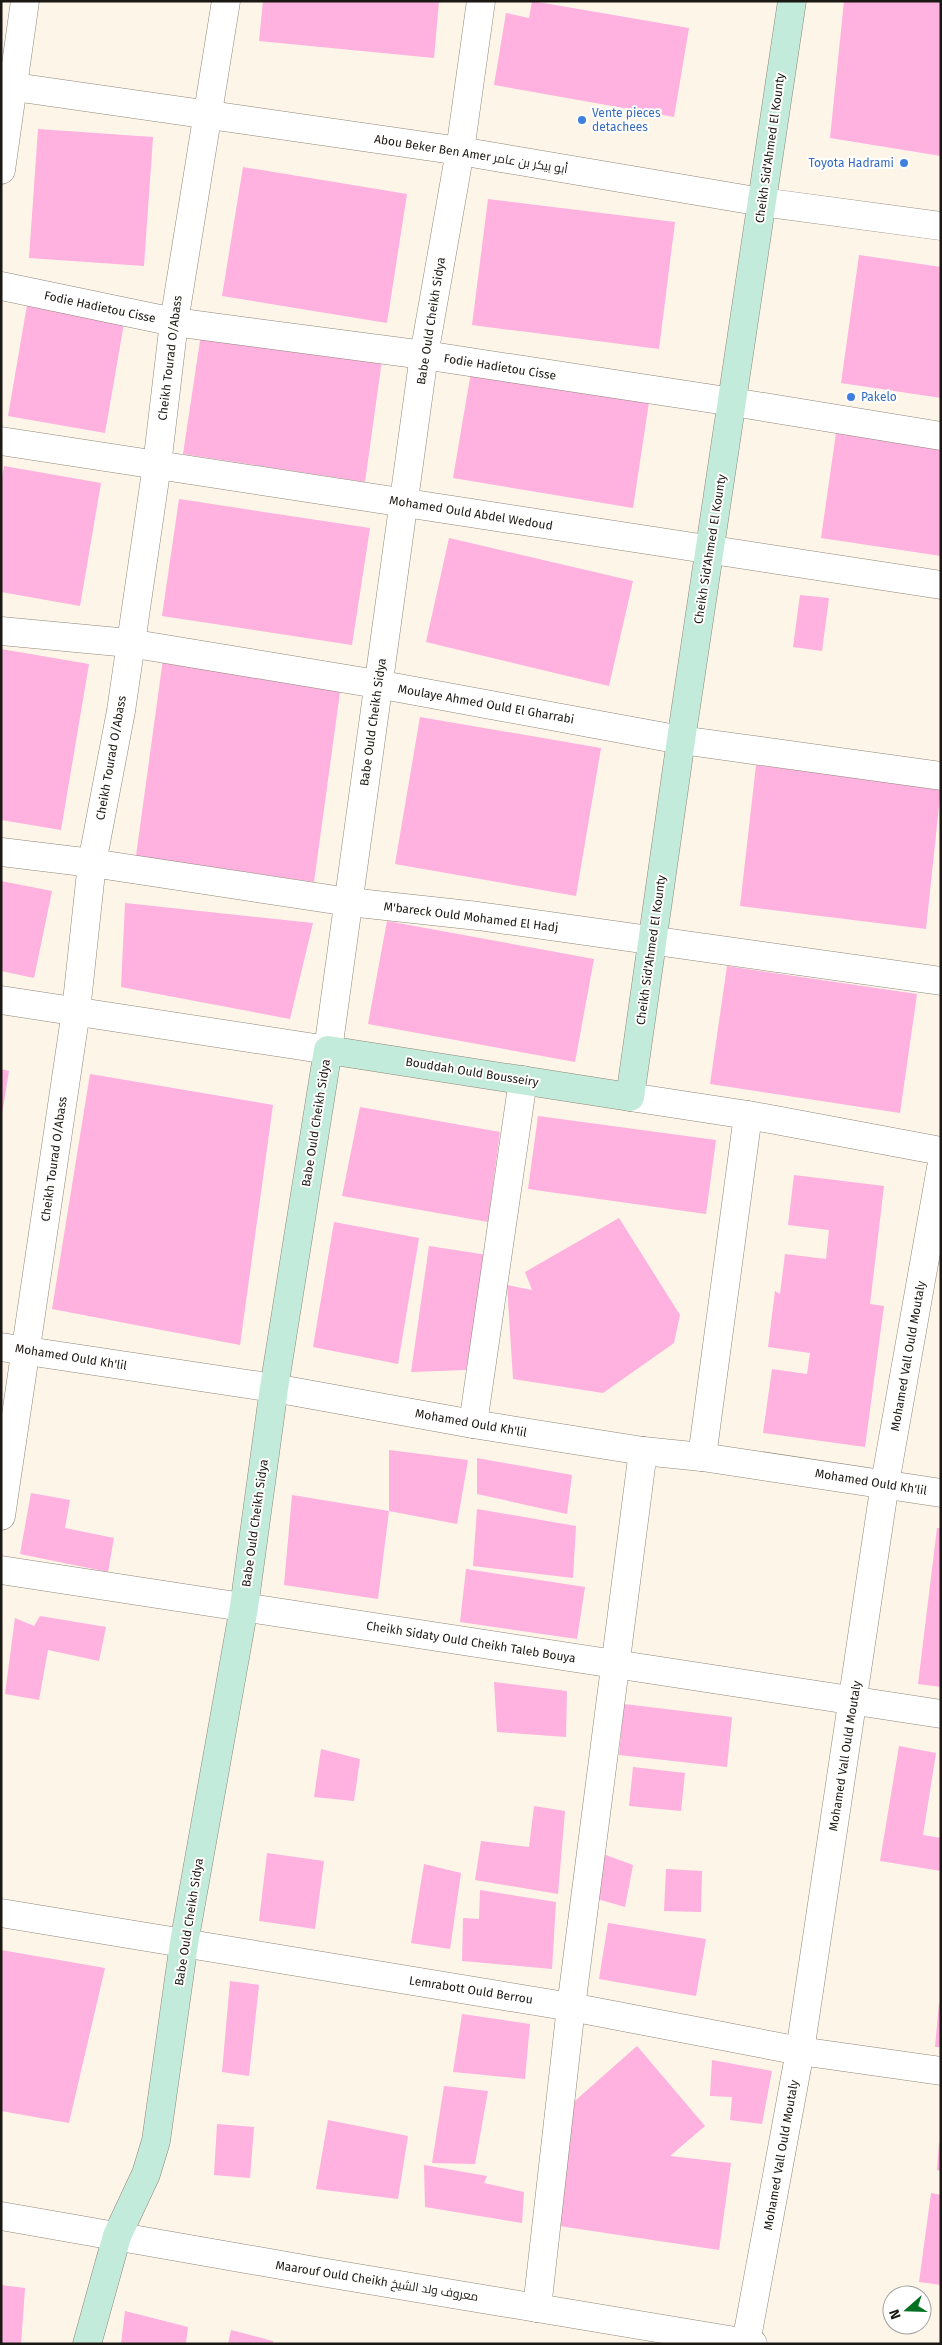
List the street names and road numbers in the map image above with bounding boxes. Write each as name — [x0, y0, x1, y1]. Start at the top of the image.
street label: Cheikh Sid'Ahmed El Kounty — [753, 72, 787, 224]
street label: Abou Beker Ben Amer أبو بيكر بن عامر — [373, 131, 569, 176]
street label: Babe Ould Cheikh Sidya — [414, 256, 448, 386]
street label: Fodie Hadietou Cisse — [43, 288, 157, 326]
street label: Cheikh Tourad O/Abass — [155, 294, 185, 421]
street label: Fodie Hadietou Cisse — [443, 351, 557, 383]
street label: Cheikh Sid'Ahmed El Kounty — [691, 473, 729, 625]
street label: Mohamed Ould Abdel Wedoud — [388, 493, 554, 533]
street label: Babe Ould Cheikh Sidya — [357, 657, 389, 787]
street label: Moulaye Ahmed Ould El Gharrabi — [397, 682, 575, 726]
street label: Cheikh Tourad O/Abass — [93, 694, 129, 821]
street label: Cheikh Sid'Ahmed El Kounty — [634, 874, 668, 1026]
street label: M'bareck Ould Mohamed El Hadj — [383, 899, 559, 935]
street label: Bouddah Ould Bousseiry — [405, 1055, 540, 1089]
street label: Babe Ould Cheikh Sidya — [299, 1058, 333, 1188]
street label: Cheikh Tourad O/Abass — [38, 1095, 70, 1222]
street label: Mohamed Vall Ould Moutaly — [888, 1280, 928, 1432]
street label: Mohamed Ould Kh'lil — [14, 1341, 128, 1373]
street label: Mohamed Ould Kh'lil — [414, 1406, 528, 1440]
street label: Babe Ould Cheikh Sidya — [239, 1458, 271, 1588]
street label: Mohamed Ould Kh'lil — [814, 1466, 928, 1498]
street label: Cheikh Sidaty Ould Cheikh Taleb Bouya — [365, 1619, 577, 1665]
street label: Mohamed Vall Ould Moutaly — [826, 1680, 864, 1832]
street label: Babe Ould Cheikh Sidya — [172, 1857, 206, 1987]
street label: Lemrabott Ould Berrou — [408, 1973, 534, 2007]
street label: Mohamed Vall Ould Moutaly — [761, 2079, 801, 2231]
street label: Maarouf Ould Cheikh معروف ولد الشيخ — [274, 2258, 479, 2305]

